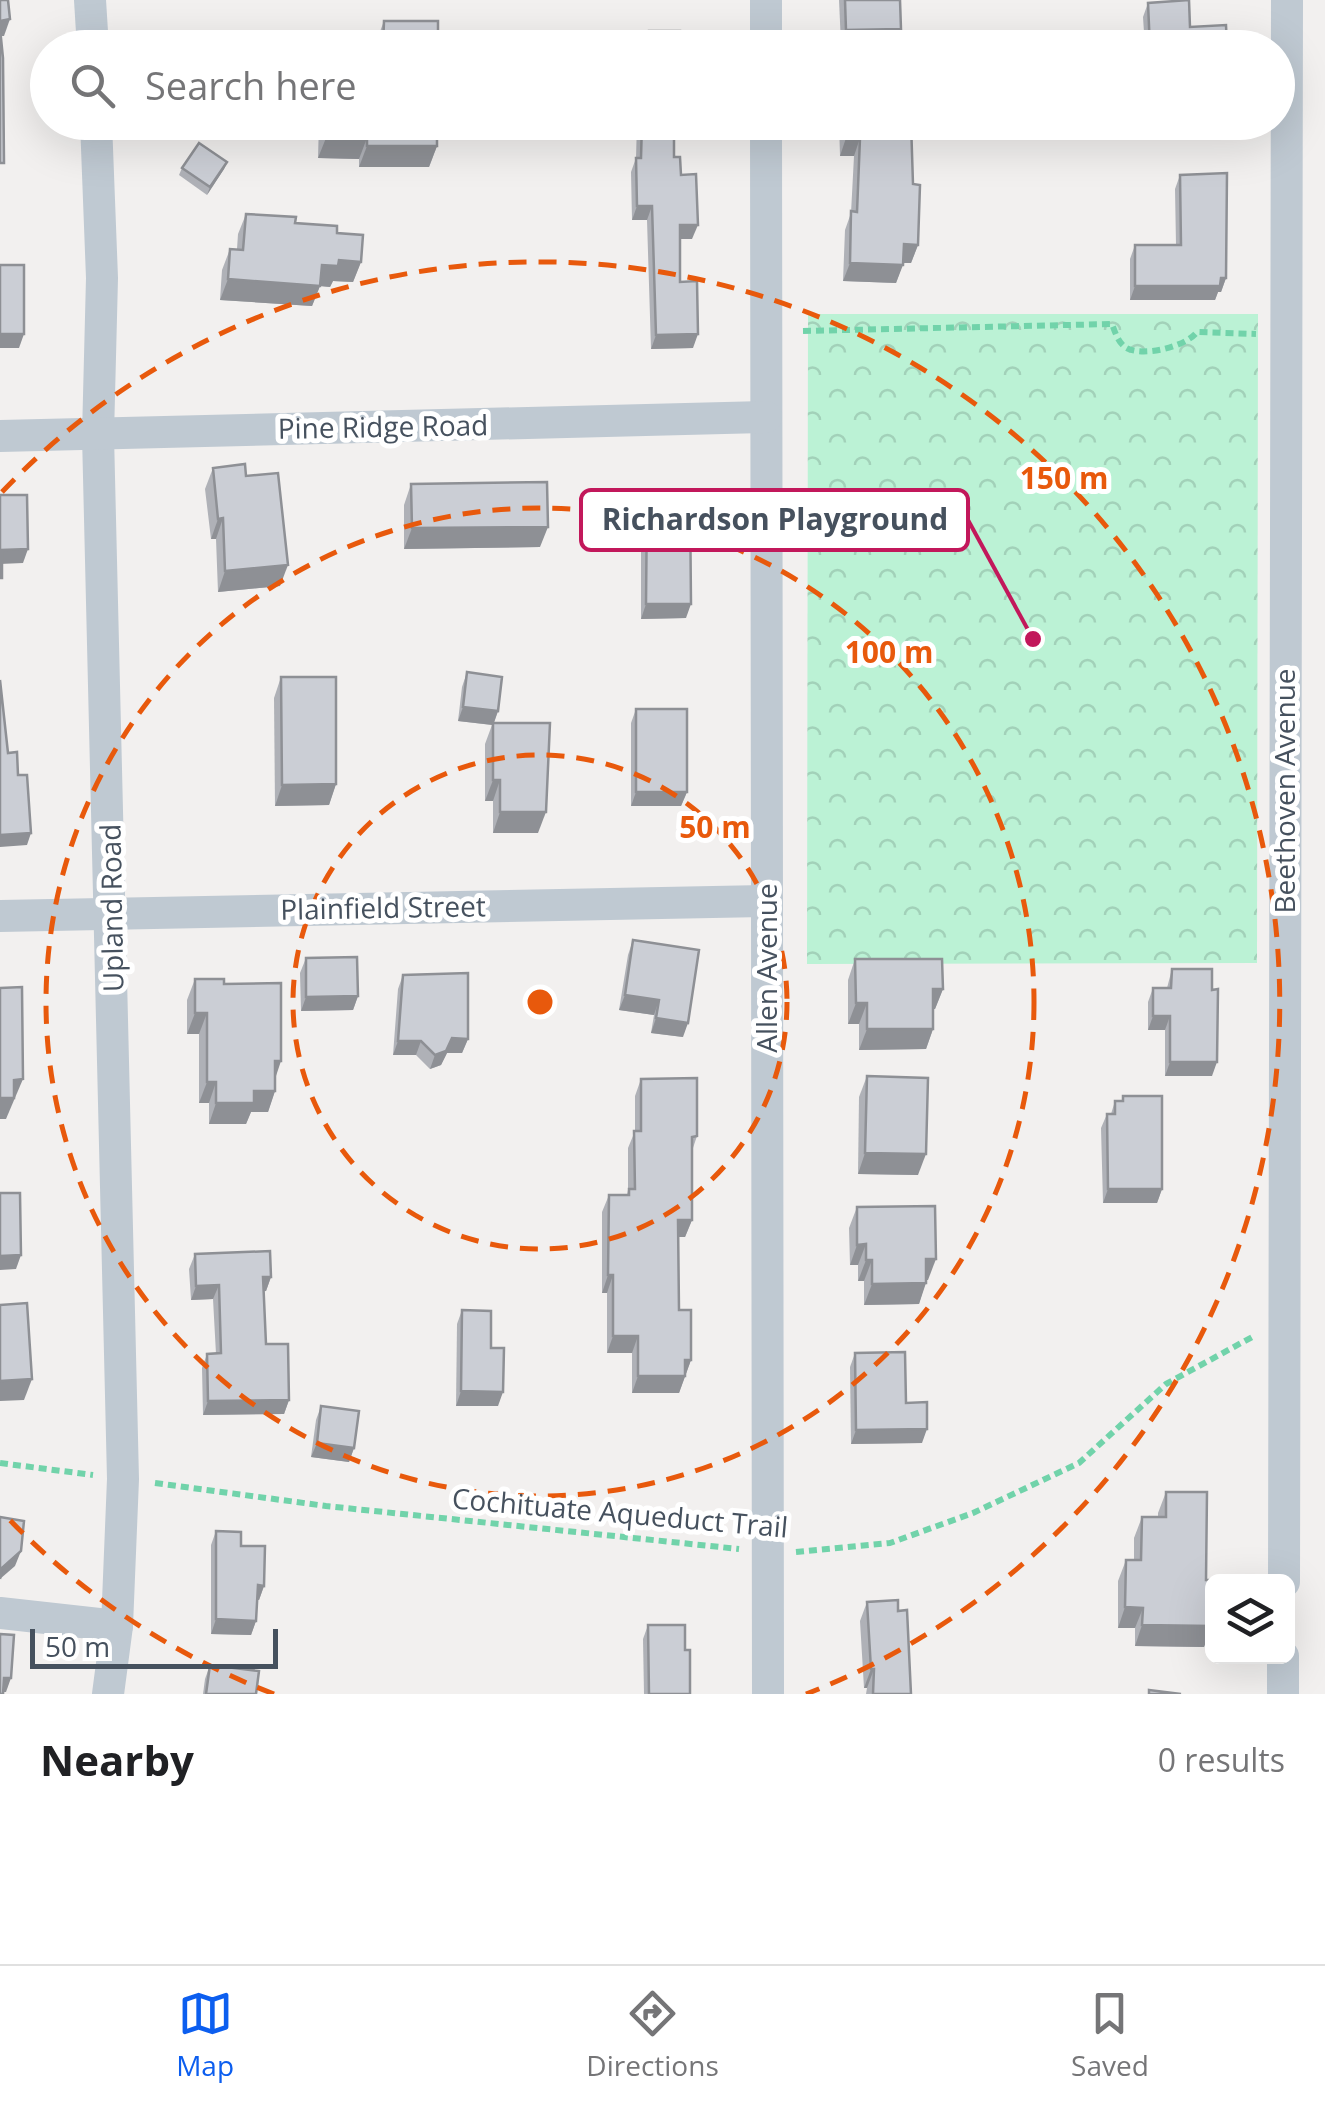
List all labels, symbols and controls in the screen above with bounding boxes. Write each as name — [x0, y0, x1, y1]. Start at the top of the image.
search box — [30, 30, 1295, 140]
icon: search — [65, 58, 120, 113]
text: Search here — [145, 59, 357, 111]
street label: Pine Ridge Road — [277, 405, 489, 447]
text: 150 m — [1020, 457, 1108, 498]
callout: Richardson Playground — [581, 490, 968, 550]
text: Richardson Playground — [602, 498, 948, 539]
text: 100 m — [845, 631, 933, 672]
street label: Beethoven Avenue — [1265, 668, 1303, 914]
text: 50 m — [679, 806, 751, 847]
street label: Upland Road — [91, 823, 131, 993]
street label: Allen Avenue — [747, 883, 785, 1053]
street label: Plainfield Street — [280, 886, 486, 928]
centre of rings — [522, 984, 558, 1020]
street label: Cochituate Aqueduct Trail — [451, 1478, 790, 1546]
map controls — [1205, 1574, 1295, 1664]
button: layers — [1205, 1574, 1295, 1664]
scale bar — [30, 1624, 278, 1668]
text: 50 m — [45, 1627, 110, 1665]
text: Nearby — [40, 1731, 194, 1788]
text: 0 results — [1158, 1738, 1285, 1781]
tab: Map — [176, 1986, 234, 2084]
tab: Directions — [586, 1986, 719, 2084]
tab: Saved — [1071, 1986, 1149, 2084]

